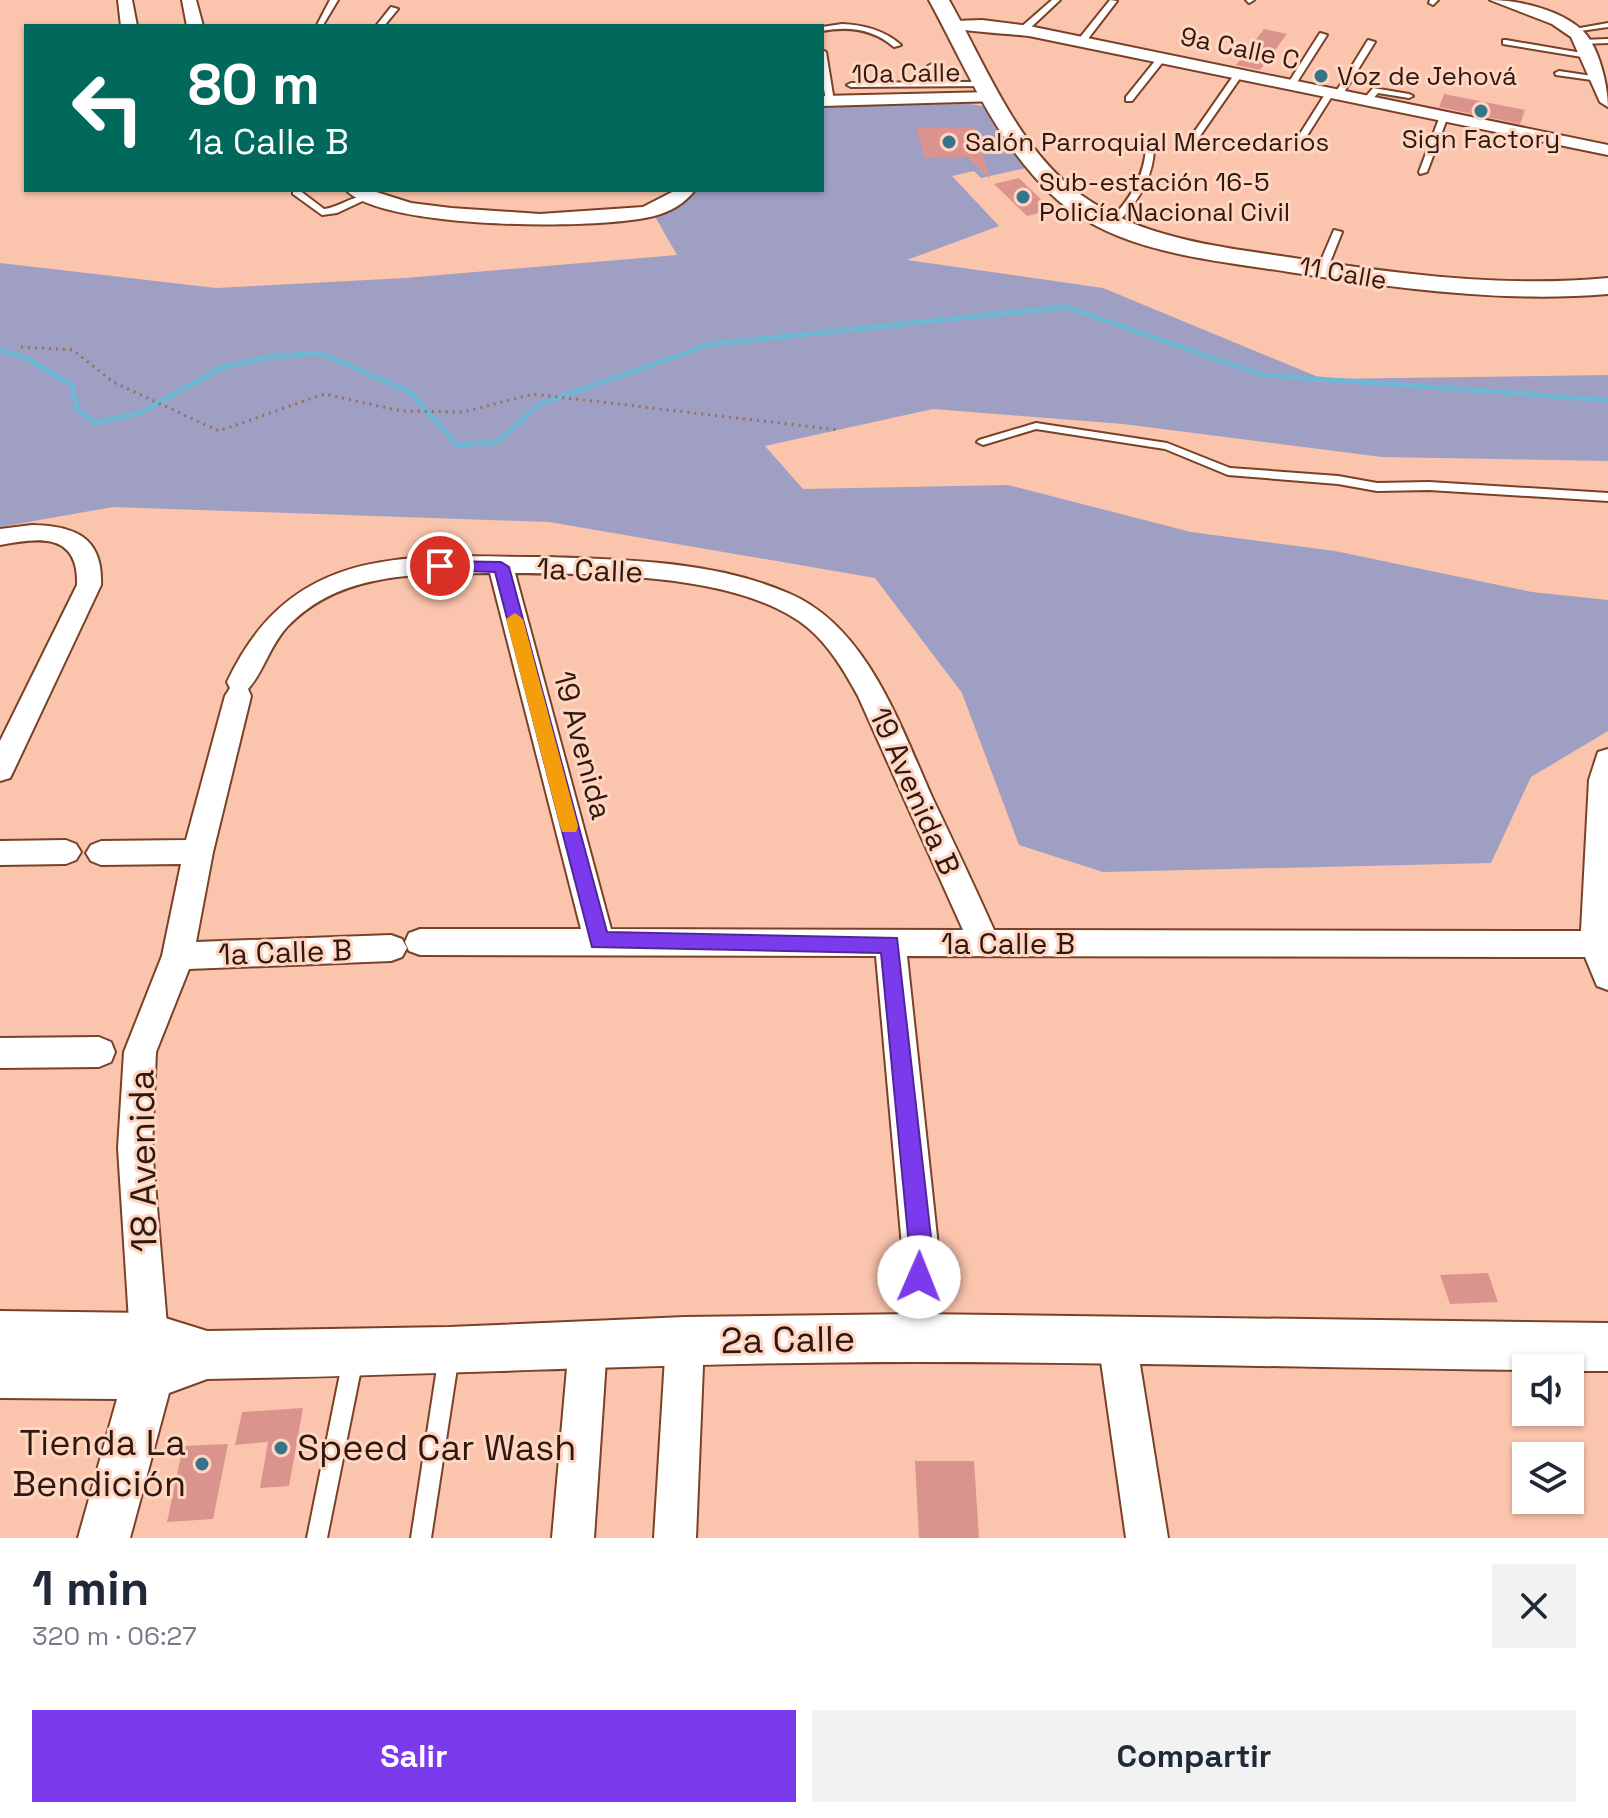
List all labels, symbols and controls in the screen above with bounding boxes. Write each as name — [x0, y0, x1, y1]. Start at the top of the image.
street label: 9a Calle C — [1177, 19, 1303, 77]
text: 80 m — [188, 49, 320, 120]
street label: 10a Calle — [851, 55, 961, 91]
icon: left — [56, 56, 160, 160]
place label: Voz de Jehová — [1337, 59, 1517, 93]
marker: Voz de Jehová — [1312, 67, 1330, 85]
marker: Sign Factory — [1472, 102, 1490, 120]
text: 1a Calle B — [188, 119, 349, 165]
place label: Sign Factory — [1402, 122, 1560, 156]
place label: Salón Parroquial Mercedarios — [965, 125, 1329, 159]
marker: Salón Parroquial Mercedarios — [940, 133, 958, 151]
place label: Sub-estación 16-5 Policía Nacional Civil — [1039, 165, 1290, 229]
marker: Sub-estación 16-5 Policía Nacional Civil — [1014, 188, 1032, 206]
street label: 11 Calle — [1297, 249, 1389, 297]
pin — [406, 532, 474, 600]
icon: arrive — [418, 544, 462, 588]
street label: 1a Calle — [536, 549, 644, 591]
street label: 19 Avenida — [544, 666, 622, 824]
street label: 19 Avenida B — [861, 701, 969, 881]
street label: 1a Calle B — [941, 924, 1075, 963]
street label: 1a Calle B — [217, 930, 353, 974]
street label: 18 Avenida — [118, 1069, 168, 1253]
position arrow — [877, 1235, 961, 1319]
street label: 2a Calle — [720, 1316, 856, 1364]
map controls — [1512, 1354, 1584, 1514]
button: sound — [1512, 1354, 1584, 1426]
place label: Tienda La Bendición — [12, 1420, 186, 1507]
place label: Speed Car Wash — [297, 1425, 576, 1471]
marker: Speed Car Wash — [272, 1439, 290, 1457]
button: layers — [1512, 1442, 1584, 1514]
marker: Tienda La Bendición — [193, 1455, 211, 1473]
text: 1 min — [32, 1558, 149, 1619]
button: close — [1492, 1564, 1576, 1648]
text: 320 m · 06:27 — [32, 1619, 197, 1653]
button: Salir — [32, 1710, 796, 1802]
button: Compartir — [812, 1710, 1576, 1802]

